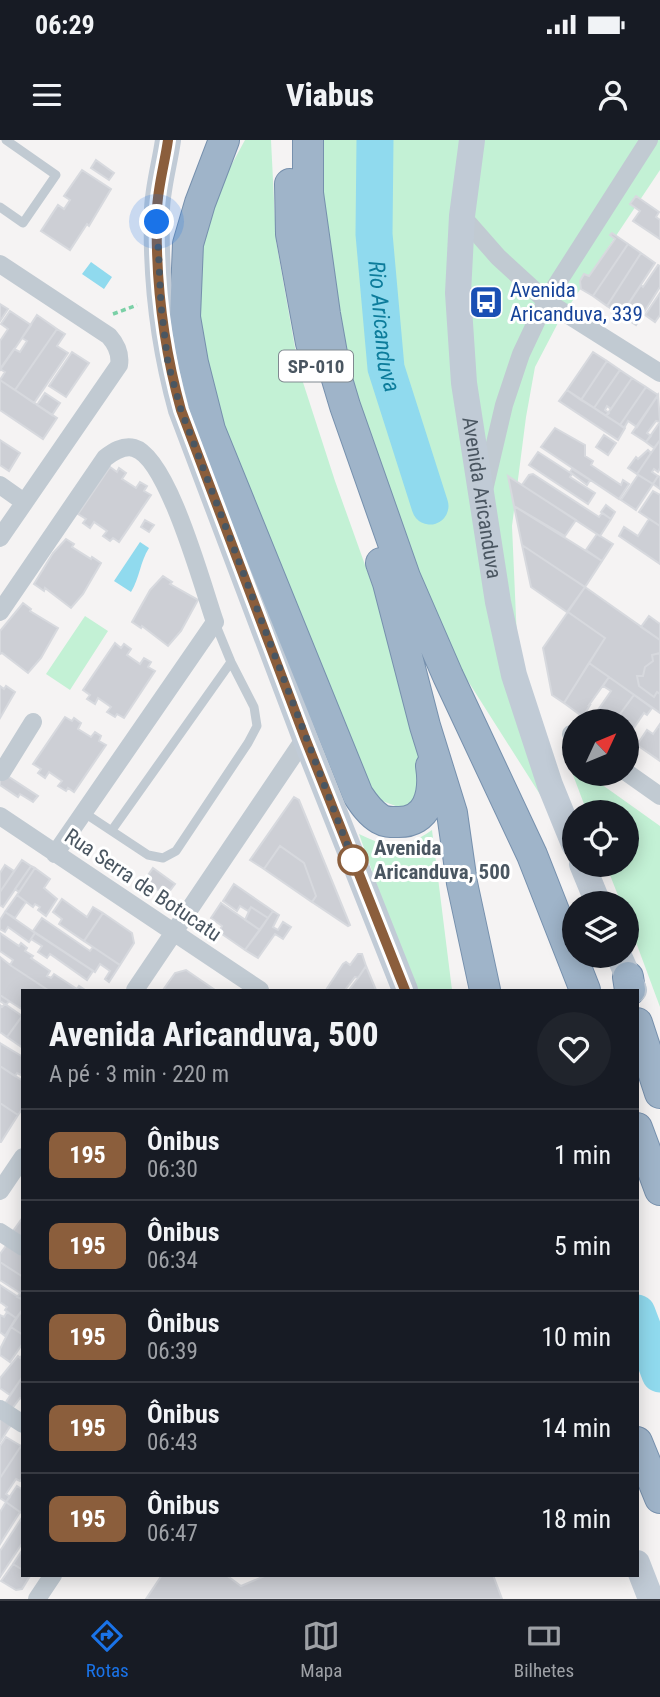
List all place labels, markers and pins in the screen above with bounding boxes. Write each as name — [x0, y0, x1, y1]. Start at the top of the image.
place label: Avenida Aricanduva, 339 — [510, 278, 643, 326]
bus stop icon: Avenida Aricanduva, 339 — [467, 283, 505, 321]
place label: Avenida Aricanduva, 500 — [374, 836, 510, 884]
marker: Avenida Aricanduva, 500 — [338, 845, 368, 875]

